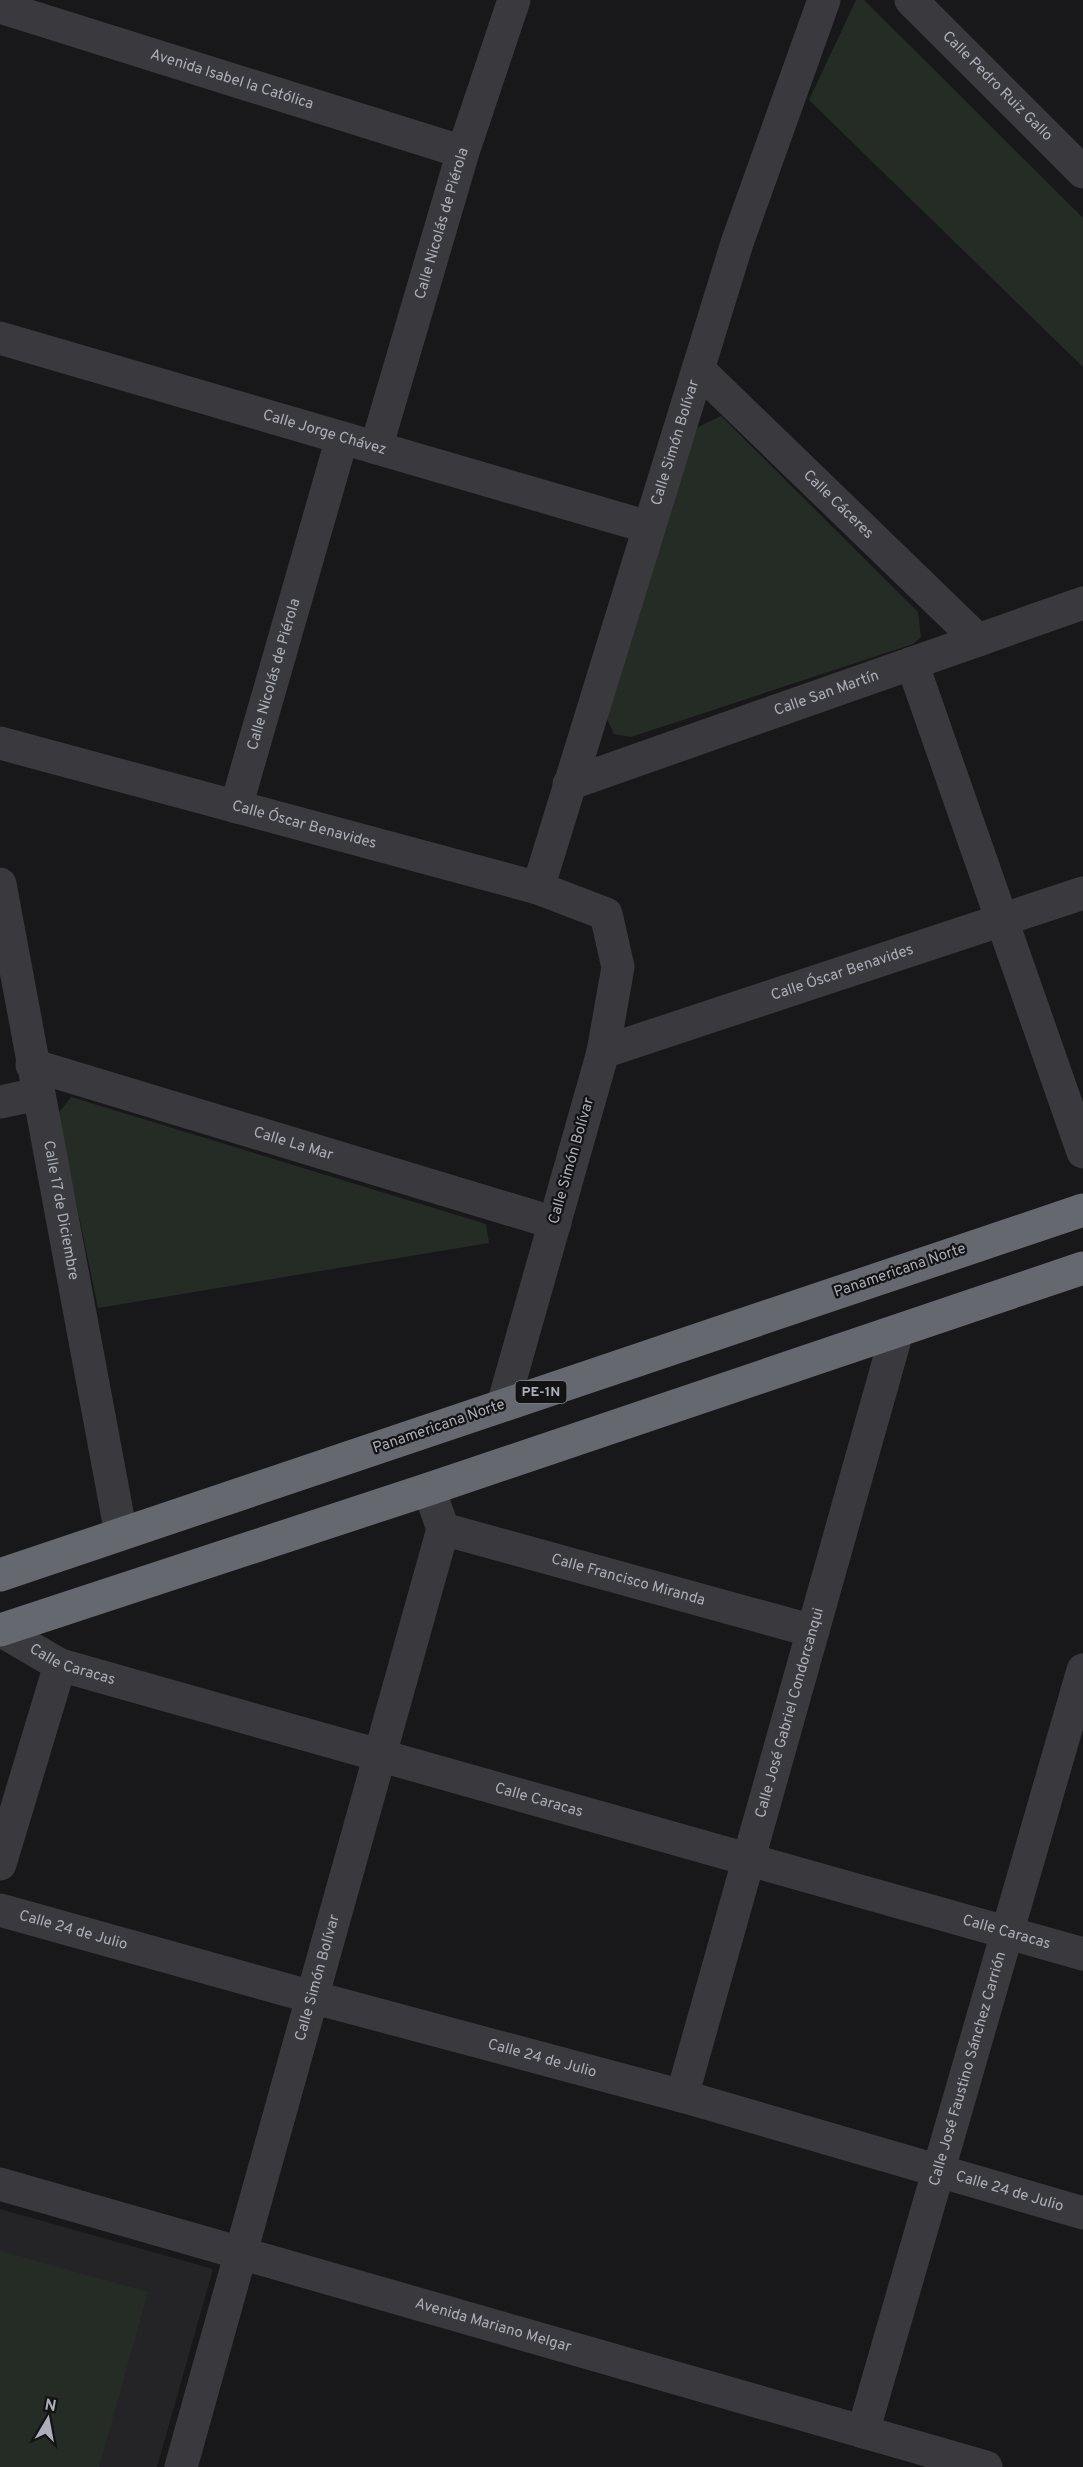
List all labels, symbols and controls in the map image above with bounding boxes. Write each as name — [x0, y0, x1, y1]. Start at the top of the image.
street label: Calle Pedro Ruiz Gallo — [938, 27, 1056, 145]
street label: Avenida Isabel la Católica — [148, 45, 316, 114]
street label: Calle Nicolás de Piérola — [411, 145, 473, 301]
street label: Calle Simón Bolívar — [647, 377, 704, 508]
street label: Calle Jorge Chávez — [260, 406, 389, 460]
street label: Calle Cáceres — [799, 466, 877, 543]
street label: Calle Nicolás de Piérola — [243, 596, 305, 752]
street label: Calle San Martín — [772, 666, 881, 721]
street label: Calle Óscar Benavides — [230, 796, 379, 854]
street label: Calle Óscar Benavides — [769, 940, 916, 1005]
street label: Calle Simón Bolívar — [545, 1096, 599, 1226]
street label: Calle La Mar — [251, 1123, 336, 1165]
street label: Calle 17 de Diciembre — [38, 1139, 83, 1282]
street label: Panamericana Norte — [831, 1239, 969, 1303]
road number: PE-1N — [516, 1381, 566, 1403]
street label: Panamericana Norte — [370, 1395, 508, 1459]
street label: Calle Francisco Miranda — [549, 1550, 707, 1610]
street label: Calle José Gabriel Condorcanqui — [751, 1606, 828, 1820]
street label: Calle Caracas — [26, 1640, 117, 1690]
street label: Calle Caracas — [492, 1779, 585, 1822]
street label: Calle 24 de Julio — [17, 1906, 130, 1955]
street label: Calle Caracas — [960, 1911, 1053, 1954]
street label: Calle Simón Bolívar — [291, 1912, 344, 2043]
street label: Calle José Faustino Sánchez Carrión — [925, 1949, 1011, 2188]
street label: Calle 24 de Julio — [486, 2035, 598, 2082]
street label: Calle 24 de Julio — [953, 2167, 1066, 2216]
street label: Avenida Mariano Melgar — [413, 2294, 574, 2357]
north arrow — [18, 2389, 78, 2449]
text: N — [43, 2395, 58, 2417]

